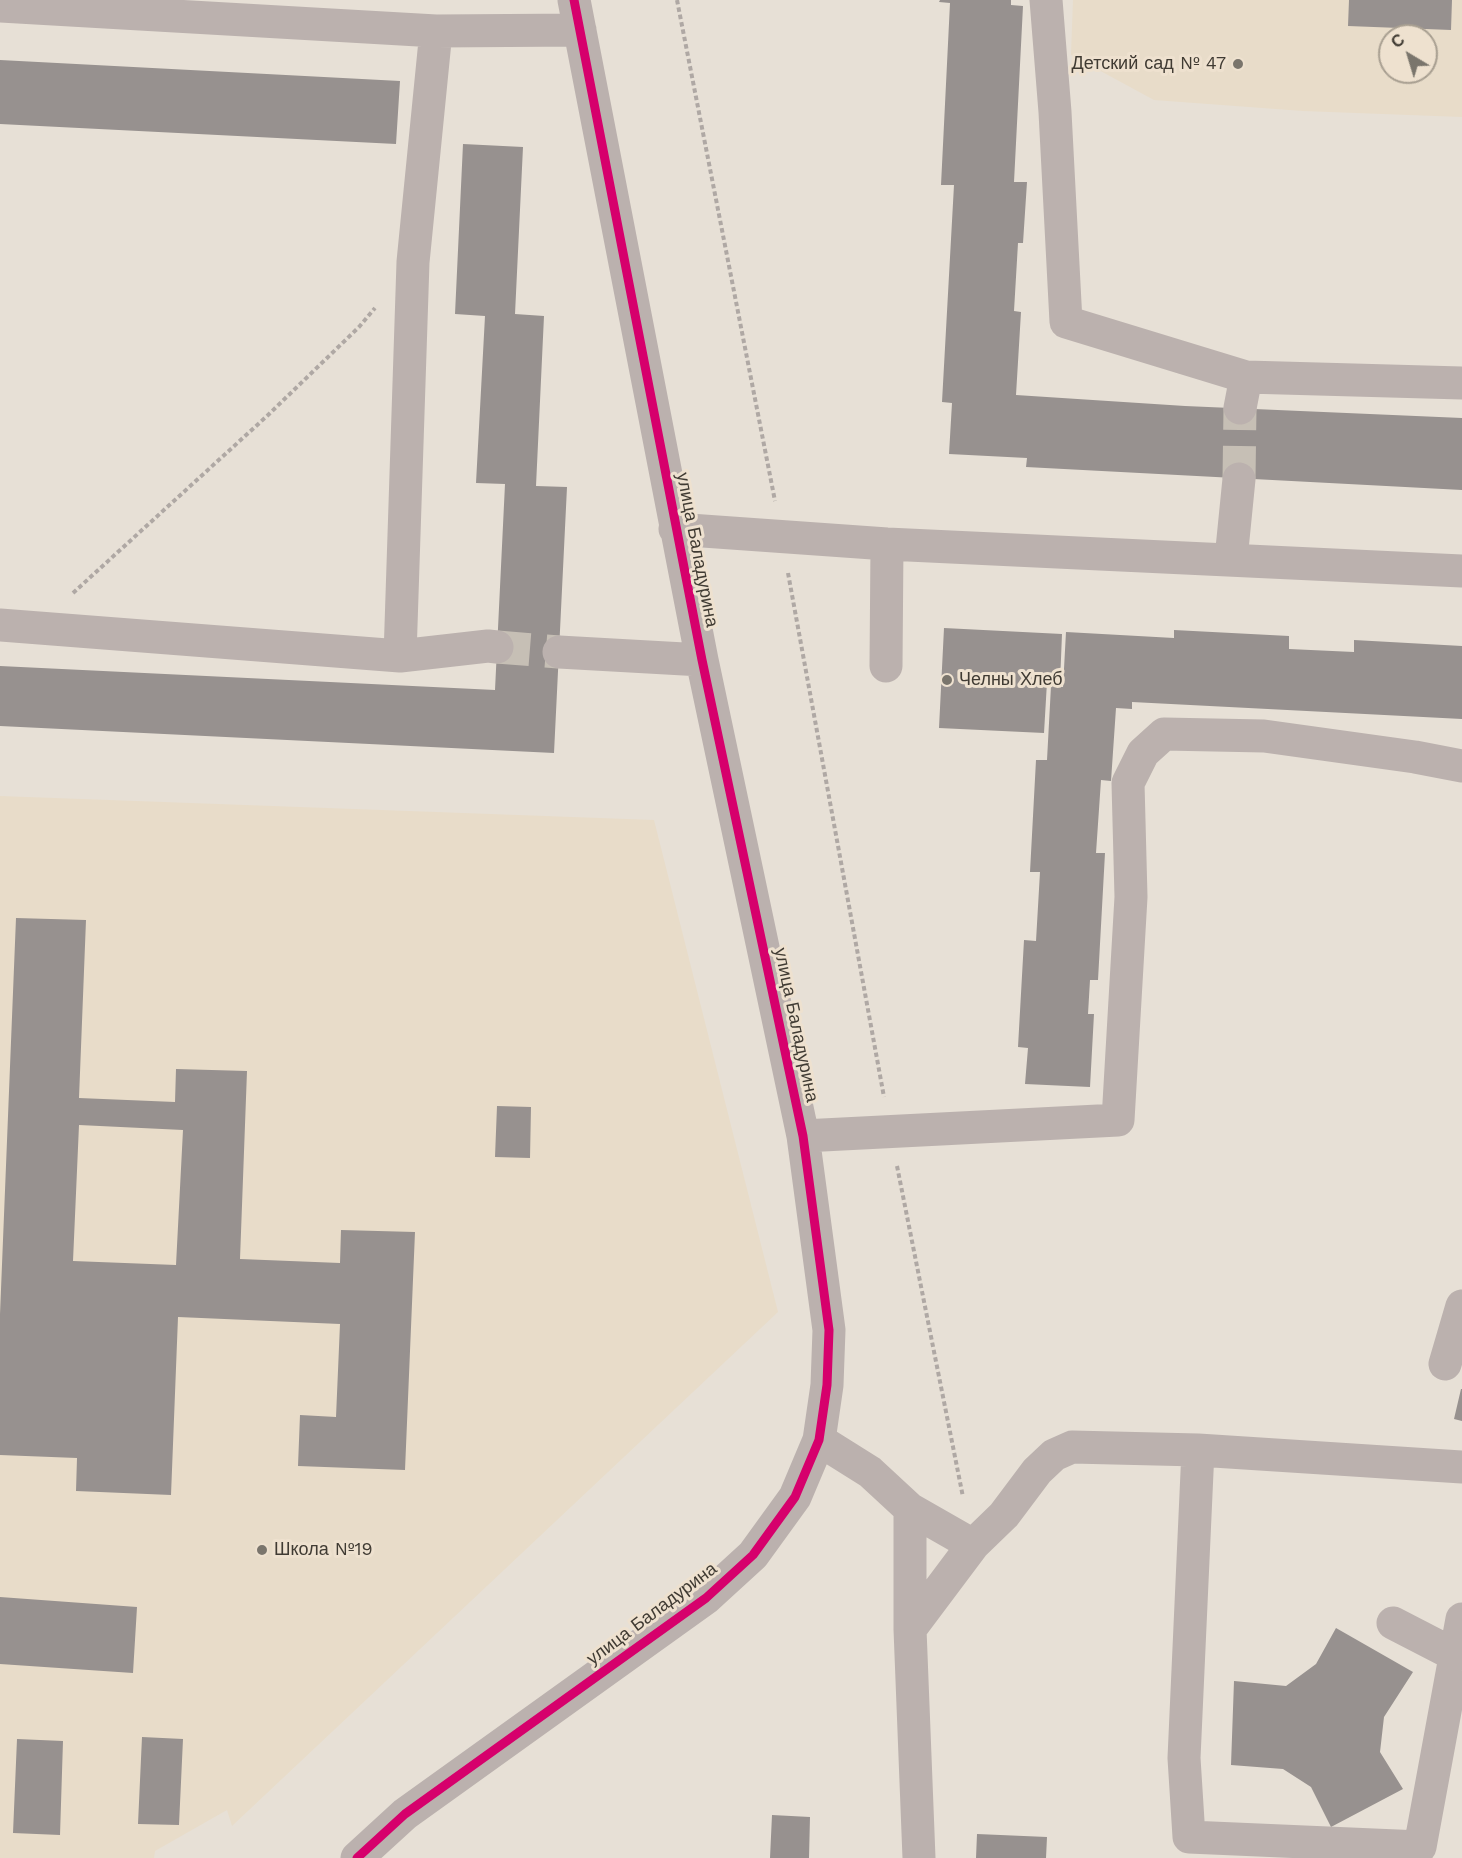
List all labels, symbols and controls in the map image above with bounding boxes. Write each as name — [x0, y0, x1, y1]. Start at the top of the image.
north arrow — [1378, 24, 1438, 84]
text: С — [1387, 30, 1408, 52]
place label: Детский сад № 47 — [1072, 53, 1226, 75]
marker: Детский сад № 47 — [1231, 57, 1245, 71]
street label: улица Баладурина — [671, 471, 723, 629]
place label: Челны Хлеб — [959, 669, 1063, 691]
marker: Челны Хлеб — [940, 673, 954, 687]
street label: улица Баладурина — [769, 946, 823, 1104]
place label: Школа №19 — [274, 1539, 373, 1561]
marker: Школа №19 — [255, 1543, 269, 1557]
street label: улица Баладурина — [583, 1558, 721, 1670]

